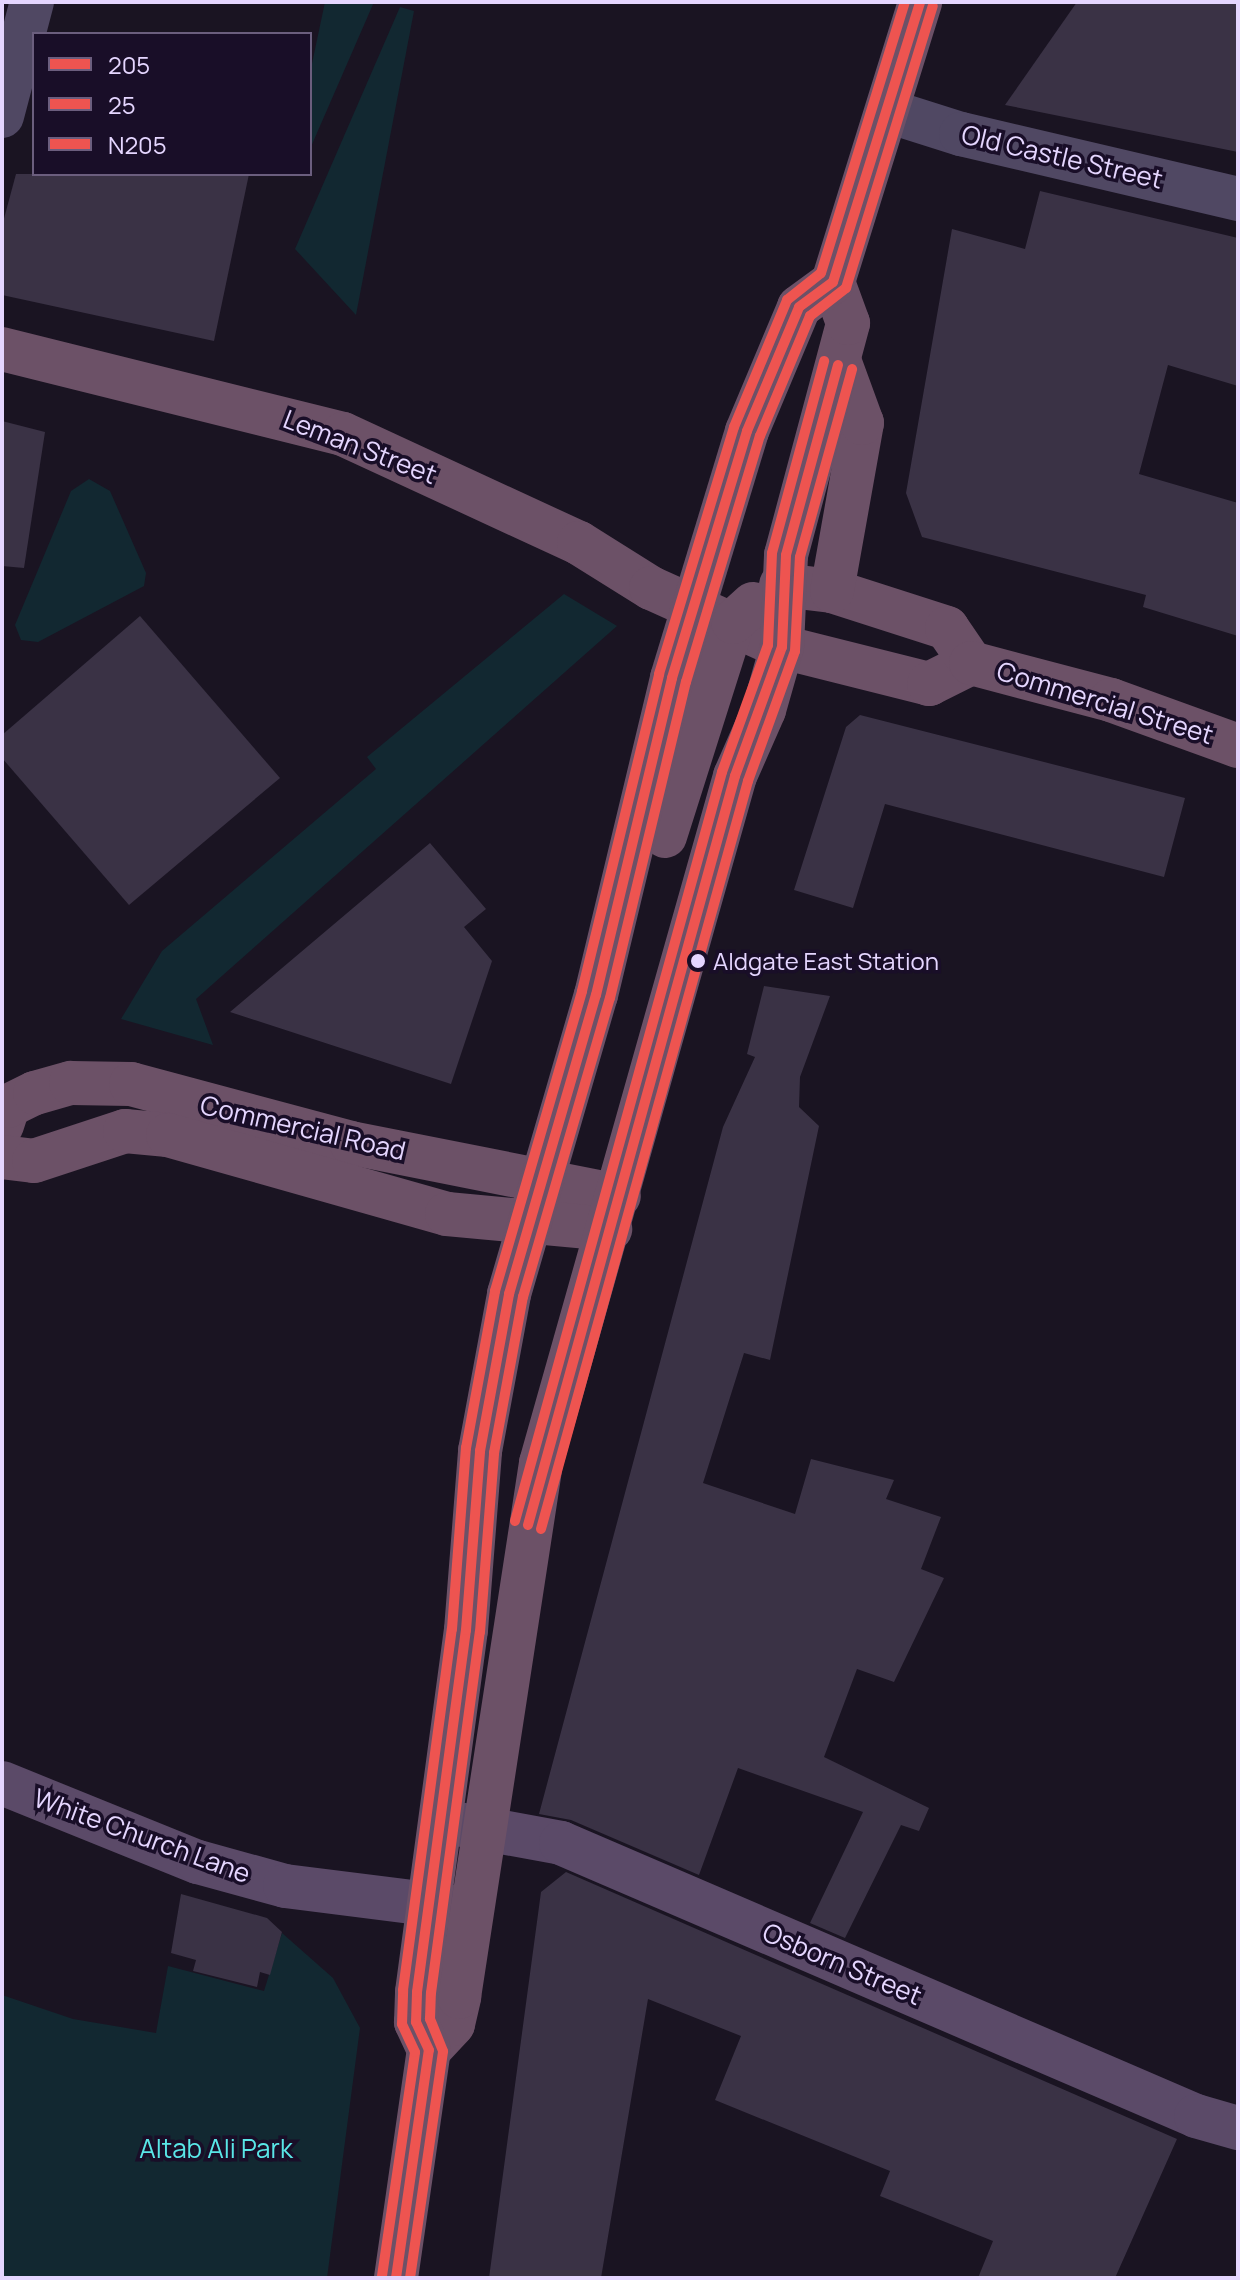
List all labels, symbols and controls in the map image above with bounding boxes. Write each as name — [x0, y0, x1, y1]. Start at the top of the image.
legend — [32, 32, 312, 176]
text: 205 — [108, 48, 150, 81]
text: 25 — [108, 88, 136, 121]
street label: Old Castle Street — [958, 119, 1166, 195]
text: N205 — [108, 128, 167, 161]
street label: Leman Street — [279, 403, 441, 491]
street label: Commercial Street — [993, 655, 1217, 751]
place label: Aldgate East Station — [713, 947, 939, 975]
marker: Aldgate East Station — [690, 953, 706, 969]
street label: Commercial Road — [197, 1089, 409, 1167]
street label: White Church Lane — [30, 1782, 254, 1890]
street label: Osborn Street — [758, 1917, 926, 2011]
park label: Altab Ali Park — [139, 2133, 293, 2165]

